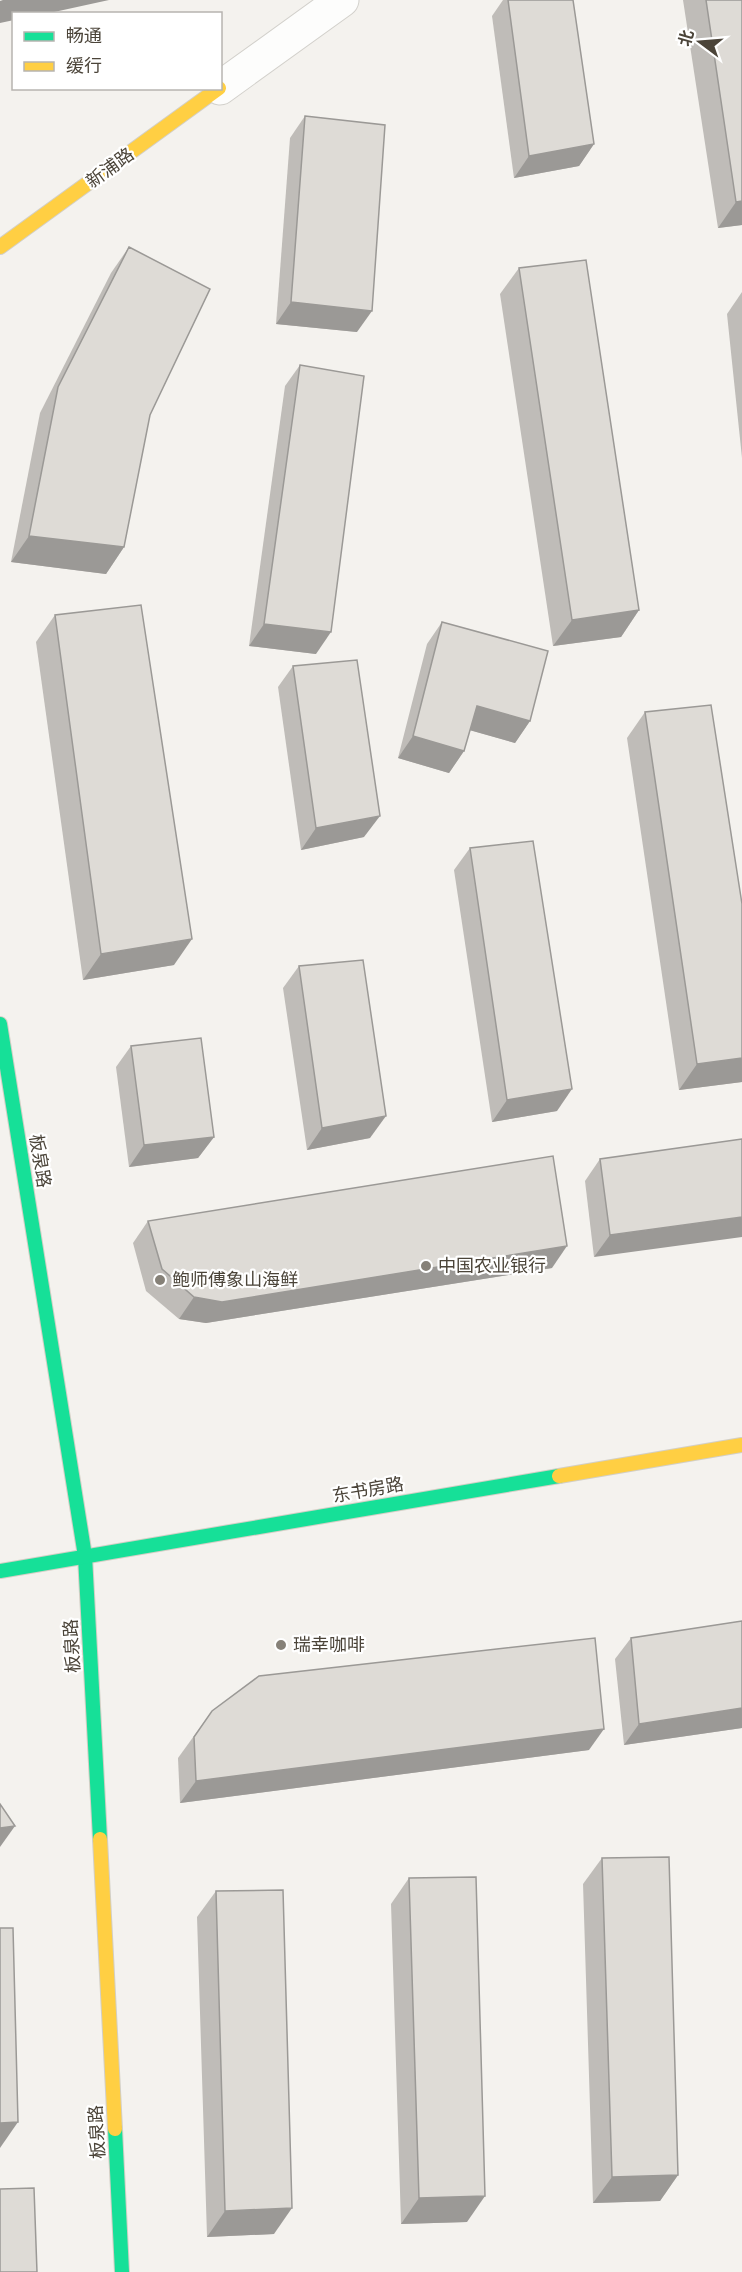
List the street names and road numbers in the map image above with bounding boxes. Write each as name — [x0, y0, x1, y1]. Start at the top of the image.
street label: 新浦路 — [82, 143, 138, 193]
street label: 板泉路 — [25, 1133, 55, 1189]
street label: 东书房路 — [331, 1473, 405, 1507]
street label: 板泉路 — [60, 1618, 84, 1674]
street label: 板泉路 — [85, 2104, 109, 2160]

